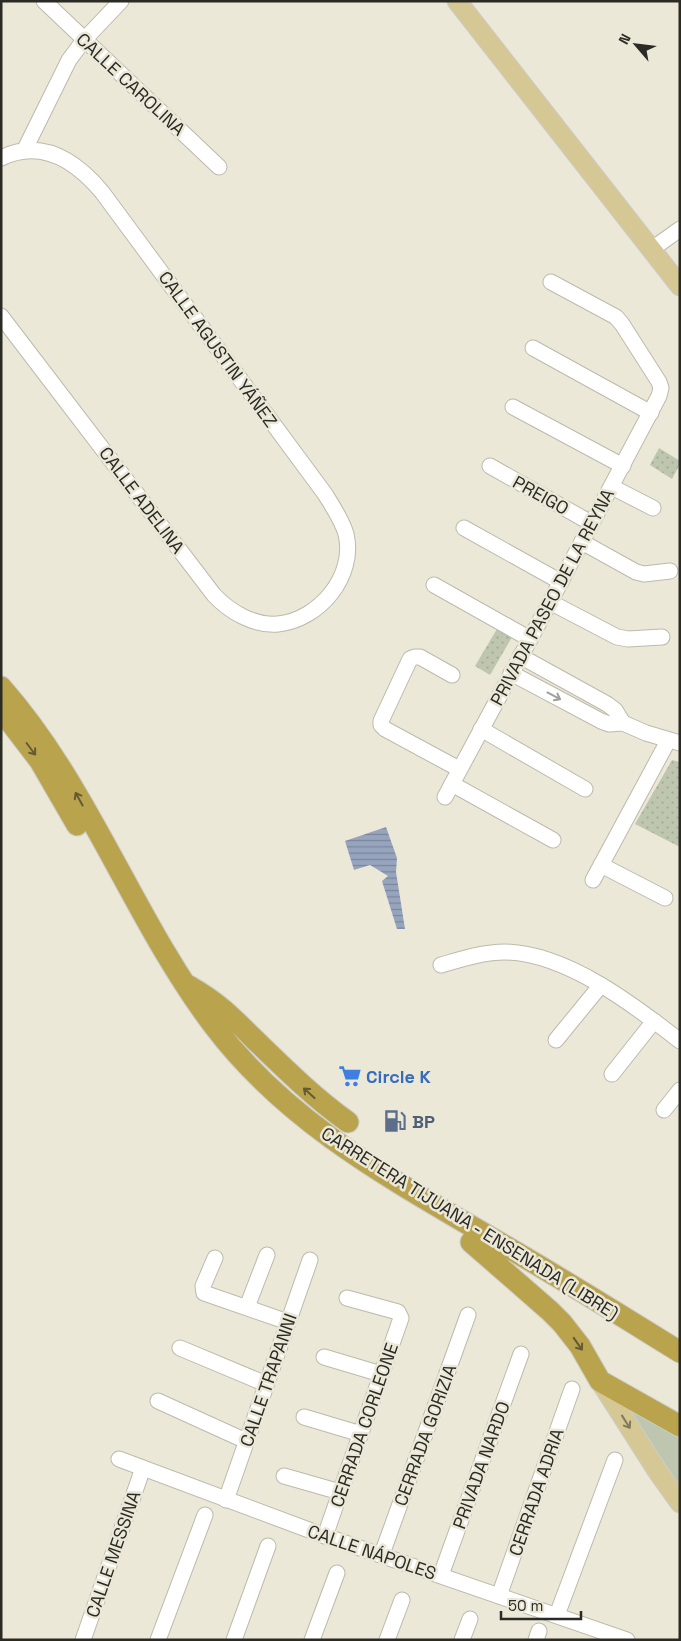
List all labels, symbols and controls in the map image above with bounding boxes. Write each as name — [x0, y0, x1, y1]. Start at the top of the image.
north arrow — [611, 20, 661, 70]
street label: CALLE CAROLINA — [72, 28, 190, 140]
text: N — [614, 31, 635, 47]
street label: CALLE AGUSTIN YÁÑEZ — [154, 267, 282, 431]
street label: CALLE ADELINA — [94, 442, 190, 558]
street label: PREIGO — [509, 470, 573, 520]
street label: PRIVADA PASEO DE LA REYNA — [485, 485, 619, 709]
one-way arrow — [546, 691, 561, 701]
one-way arrow — [26, 742, 36, 756]
one-way arrow — [74, 793, 84, 807]
supermarket icon: Circle K — [337, 1063, 363, 1089]
place label: Circle K — [366, 1065, 431, 1088]
one-way arrow — [303, 1087, 316, 1098]
fuel station icon: BP — [382, 1108, 408, 1134]
place label: BP — [412, 1110, 435, 1133]
street label: CARRETERA TIJUANA - ENSENADA (LIBRE) — [317, 1121, 623, 1325]
street label: CALLE TRAPANNI — [234, 1310, 302, 1450]
one-way arrow — [573, 1337, 583, 1351]
street label: CERRADA CORLEONE — [325, 1340, 403, 1510]
street label: CERRADA GORIZIA — [389, 1361, 461, 1509]
street label: PRIVADA NARDO — [447, 1398, 515, 1532]
one-way arrow — [622, 1415, 632, 1429]
street label: CERRADA ADRIA — [503, 1425, 569, 1559]
street label: CALLE MESSINA — [81, 1488, 145, 1620]
street label: CALLE NÁPOLES — [305, 1519, 439, 1585]
scale bar — [501, 1588, 581, 1620]
text: 50 m — [508, 1596, 543, 1615]

